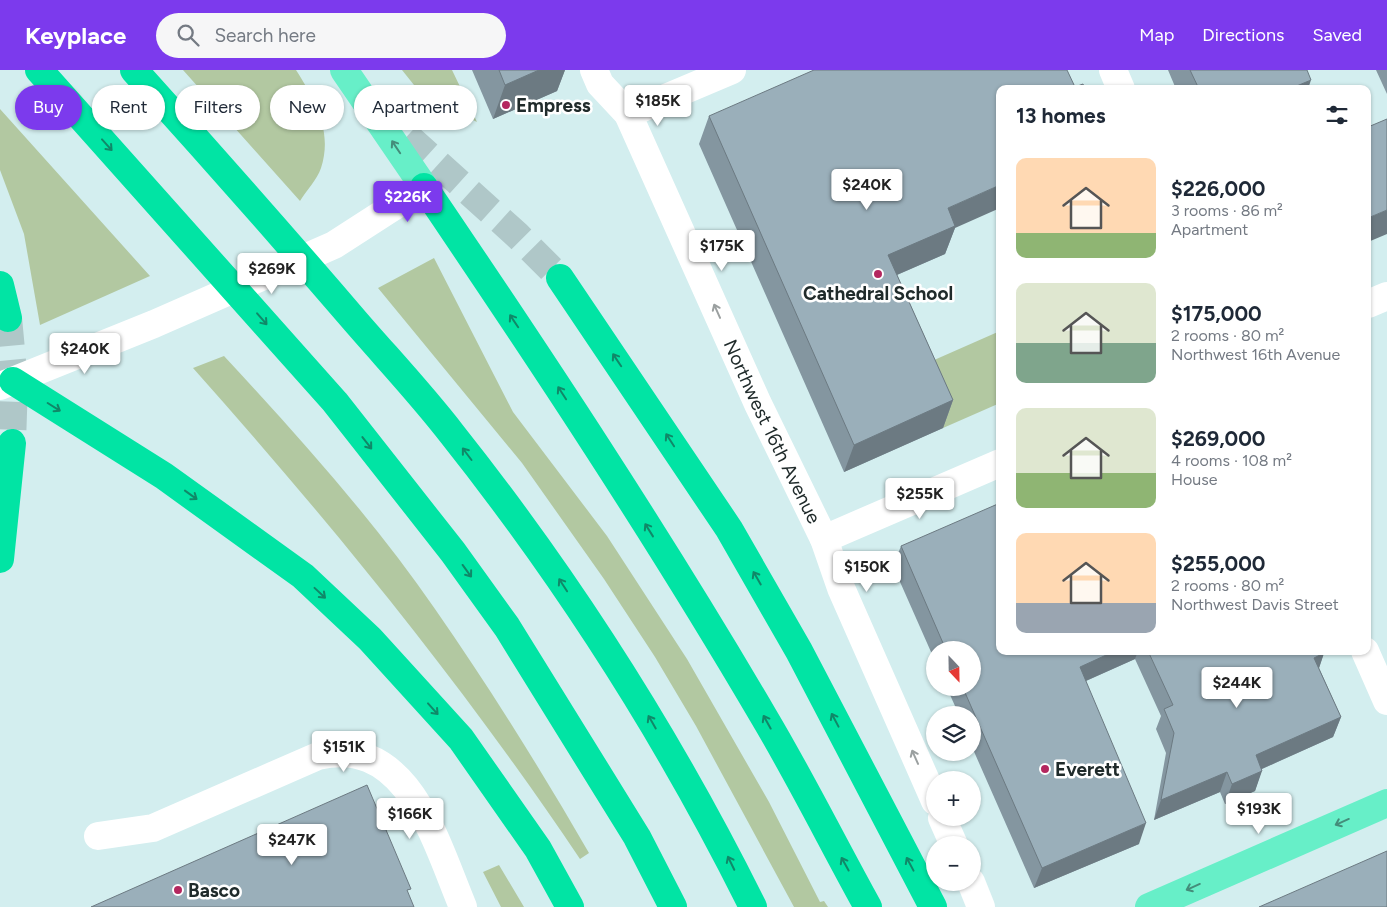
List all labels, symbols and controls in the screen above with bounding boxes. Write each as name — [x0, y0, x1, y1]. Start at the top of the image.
search box — [156, 13, 506, 58]
text: Keyplace — [25, 21, 126, 50]
icon: search — [174, 21, 202, 49]
text: Search here — [214, 24, 316, 47]
text: Map — [1139, 24, 1174, 46]
text: Directions — [1202, 24, 1284, 46]
text: Saved — [1312, 24, 1362, 46]
chip: Buy — [15, 85, 82, 130]
chip: Rent — [92, 85, 165, 130]
chip: Filters — [175, 85, 260, 130]
chip: New — [270, 85, 344, 130]
chip: Apartment — [354, 85, 477, 130]
pin: $185K — [623, 85, 693, 127]
text: $185K — [635, 91, 681, 110]
place label: Empress — [516, 94, 591, 117]
marker: Empress — [500, 99, 512, 111]
icon: filters — [1323, 101, 1351, 129]
text: 13 homes — [1016, 103, 1105, 128]
one-way arrow — [101, 139, 113, 152]
one-way arrow — [391, 140, 401, 154]
pin: $240K — [832, 168, 902, 211]
text: $240K — [842, 175, 892, 194]
text: $226,000 — [1171, 176, 1265, 201]
icon: home — [1056, 178, 1116, 238]
pin: $226K — [373, 180, 443, 223]
text: $226K — [384, 187, 432, 206]
text: 3 rooms · 86 m² — [1171, 201, 1283, 220]
text: Apartment — [1171, 220, 1248, 239]
pin: $175K — [687, 230, 757, 272]
text: $175K — [700, 236, 744, 255]
pin: $269K — [237, 252, 307, 295]
text: $269K — [248, 259, 296, 278]
marker: Cathedral School — [872, 268, 884, 280]
place label: Cathedral School — [803, 282, 953, 305]
text: $175,000 — [1171, 301, 1262, 326]
icon: home — [1056, 303, 1116, 363]
one-way arrow — [711, 304, 721, 319]
one-way arrow — [256, 313, 267, 326]
one-way arrow — [509, 314, 519, 328]
text: 2 rooms · 80 m² — [1171, 326, 1284, 345]
pin: $240K — [50, 332, 120, 375]
street label: Northwest 16th Avenue — [719, 336, 826, 527]
text: $240K — [60, 339, 110, 358]
text: Northwest 16th Avenue — [1171, 345, 1340, 364]
one-way arrow — [612, 353, 622, 367]
one-way arrow — [557, 386, 568, 400]
one-way arrow — [47, 401, 61, 412]
text: $269,000 — [1171, 426, 1265, 451]
icon: home — [1056, 428, 1116, 488]
one-way arrow — [665, 433, 675, 447]
one-way arrow — [361, 436, 372, 449]
one-way arrow — [462, 448, 473, 461]
text: 4 rooms · 108 m² — [1171, 451, 1292, 470]
text: House — [1171, 470, 1217, 489]
pin: $255K — [885, 478, 955, 520]
text: $255K — [896, 484, 944, 503]
one-way arrow — [183, 490, 197, 500]
one-way arrow — [644, 524, 654, 538]
pin: $150K — [832, 550, 902, 593]
text: $255,000 — [1171, 551, 1265, 576]
icon: home — [1056, 553, 1116, 613]
text: $150K — [844, 557, 890, 576]
one-way arrow — [462, 564, 472, 578]
one-way arrow — [751, 571, 761, 585]
text: 2 rooms · 80 m² — [1171, 576, 1284, 595]
one-way arrow — [558, 579, 568, 593]
one-way arrow — [314, 587, 327, 599]
text: Northwest Davis Street — [1171, 595, 1339, 614]
north arrow — [926, 641, 981, 696]
map controls — [926, 641, 981, 891]
pin: $244K — [1202, 666, 1272, 709]
text: $244K — [1212, 673, 1262, 692]
one-way arrow — [428, 702, 439, 715]
button: layers — [926, 706, 981, 761]
one-way arrow — [830, 713, 839, 728]
one-way arrow — [646, 715, 656, 729]
one-way arrow — [761, 715, 771, 729]
pin: $151K — [309, 730, 379, 773]
text: $151K — [323, 737, 365, 756]
one-way arrow — [910, 750, 920, 765]
place label: Everett — [1055, 758, 1120, 781]
marker: Everett — [1039, 763, 1051, 775]
button: + — [926, 771, 981, 826]
pin: $193K — [1224, 792, 1294, 835]
pin: $166K — [375, 798, 445, 840]
text: $193K — [1237, 799, 1281, 818]
text: $166K — [388, 804, 432, 823]
one-way arrow — [1335, 818, 1350, 828]
pin: $247K — [257, 824, 327, 866]
text: $247K — [268, 830, 316, 849]
button: − — [926, 836, 981, 891]
one-way arrow — [726, 856, 736, 871]
one-way arrow — [840, 857, 850, 872]
one-way arrow — [905, 857, 914, 872]
place label: Basco — [188, 879, 240, 902]
one-way arrow — [1186, 883, 1201, 893]
marker: Basco — [172, 884, 184, 896]

